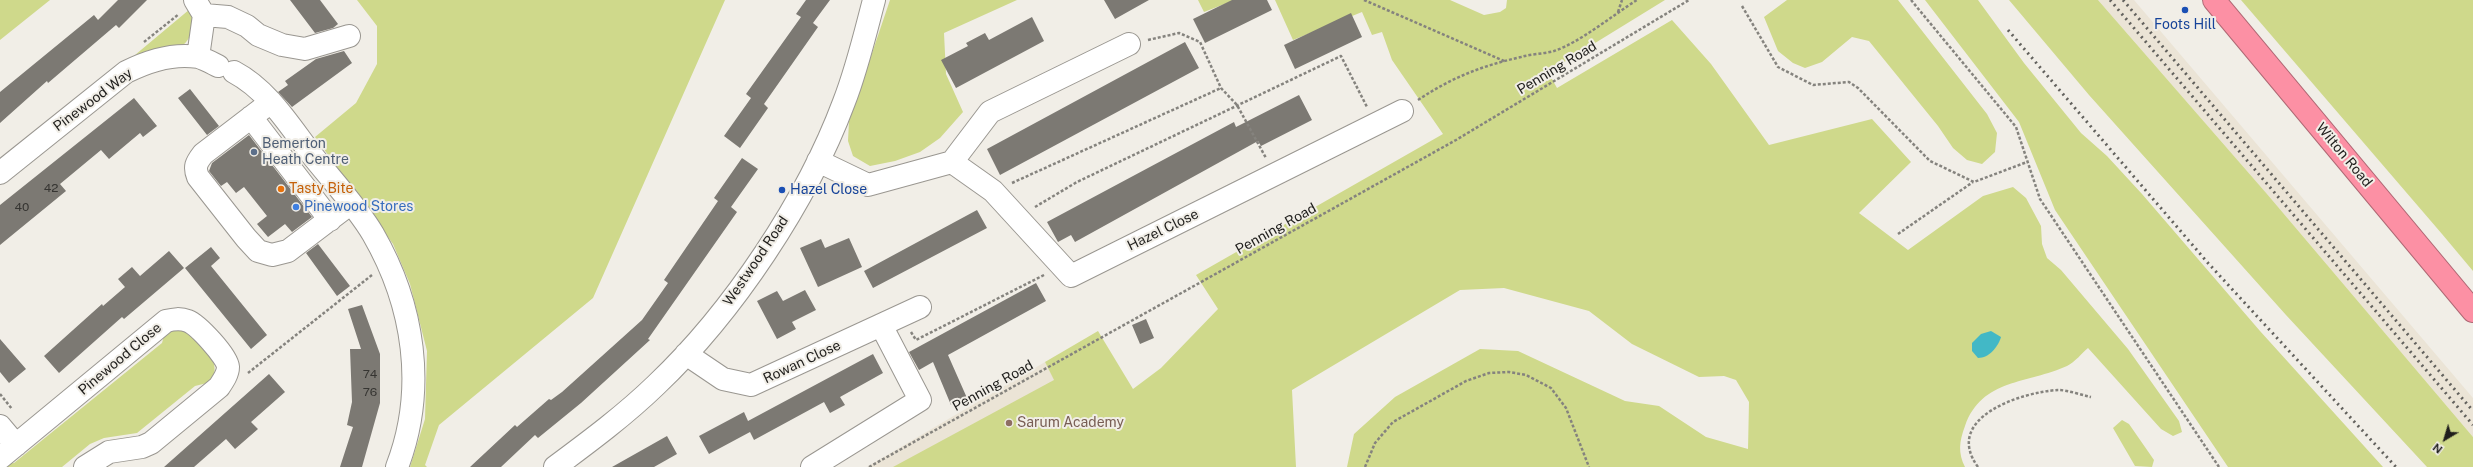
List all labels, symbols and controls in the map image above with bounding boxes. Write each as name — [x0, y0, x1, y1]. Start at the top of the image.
marker: Foots Hill — [2180, 5, 2190, 15]
place label: Foots Hill — [2154, 17, 2216, 33]
street label: Penning Road — [1514, 38, 1600, 98]
street label: Pinewood Way — [50, 65, 136, 135]
street label: Wilton Road — [2312, 120, 2376, 190]
place label: Bemerton Heath Centre — [262, 136, 349, 168]
marker: Bemerton Heath Centre — [249, 147, 259, 157]
house number: 42 — [44, 181, 58, 195]
place label: Tasty Bite — [289, 181, 353, 197]
place label: Hazel Close — [790, 182, 867, 198]
marker: Tasty Bite — [276, 184, 286, 194]
marker: Hazel Close — [777, 185, 787, 195]
place label: Pinewood Stores — [304, 199, 413, 215]
house number: 40 — [15, 200, 29, 214]
street label: Penning Road — [1233, 200, 1319, 258]
marker: Pinewood Stores — [291, 202, 301, 212]
street label: Hazel Close — [1125, 206, 1201, 254]
street label: Westwood Road — [720, 213, 792, 309]
street label: Pinewood Close — [75, 319, 165, 399]
street label: Rowan Close — [761, 337, 843, 387]
street label: Penning Road — [950, 357, 1036, 415]
house number: 74 — [363, 367, 377, 381]
house number: 76 — [363, 385, 377, 399]
place label: Sarum Academy — [1017, 415, 1124, 431]
marker: Sarum Academy — [1004, 418, 1014, 428]
north arrow — [2425, 419, 2465, 459]
text: N — [2431, 441, 2445, 456]

